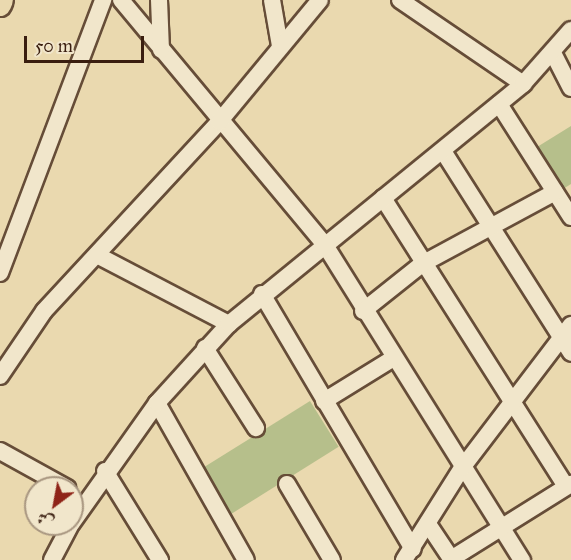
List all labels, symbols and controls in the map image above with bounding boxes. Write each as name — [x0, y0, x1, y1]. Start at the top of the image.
scale bar — [27, 24, 147, 62]
text: 50 m — [35, 35, 73, 57]
north arrow — [24, 476, 84, 536]
text: ش — [33, 508, 57, 532]

